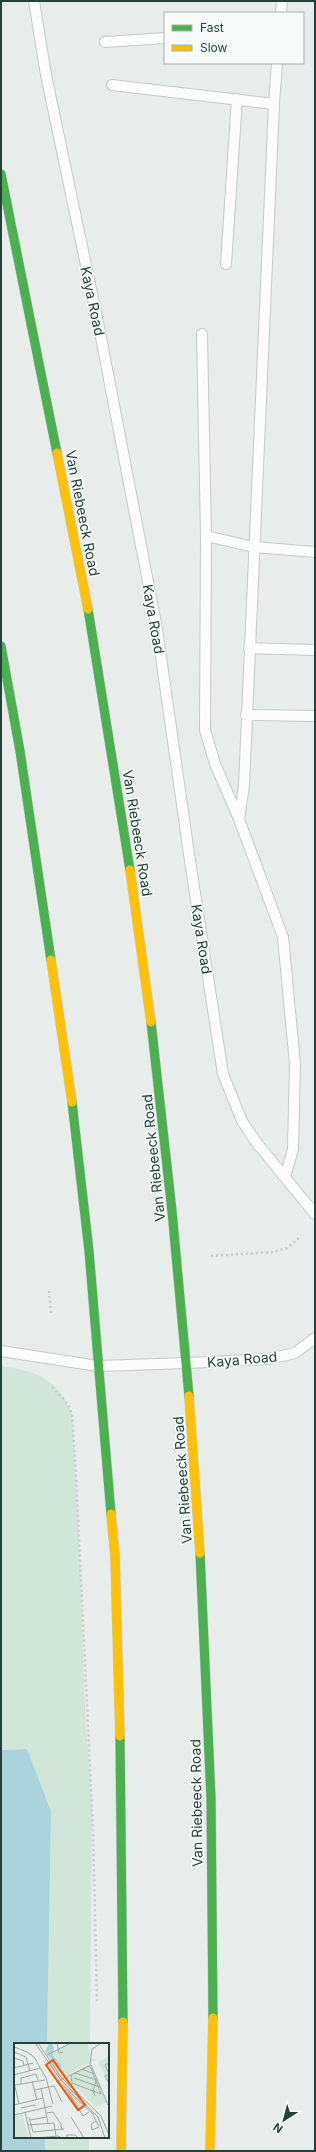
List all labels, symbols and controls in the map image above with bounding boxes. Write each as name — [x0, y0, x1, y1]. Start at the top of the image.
legend — [164, 12, 304, 64]
text: Fast — [200, 20, 224, 35]
text: Slow — [200, 40, 228, 55]
street label: Kaya Road — [77, 265, 109, 337]
street label: Van Riebeeck Road — [62, 449, 104, 577]
street label: Kaya Road — [140, 583, 168, 655]
street label: Van Riebeeck Road — [120, 769, 156, 897]
street label: Kaya Road — [188, 903, 216, 975]
street label: Van Riebeeck Road — [138, 1094, 168, 1222]
street label: Kaya Road — [206, 1347, 278, 1371]
street label: Van Riebeeck Road — [169, 1416, 195, 1544]
street label: Van Riebeeck Road — [186, 1739, 206, 1867]
inset map — [14, 2043, 109, 2138]
north arrow — [264, 2100, 304, 2140]
text: N — [271, 2120, 286, 2136]

